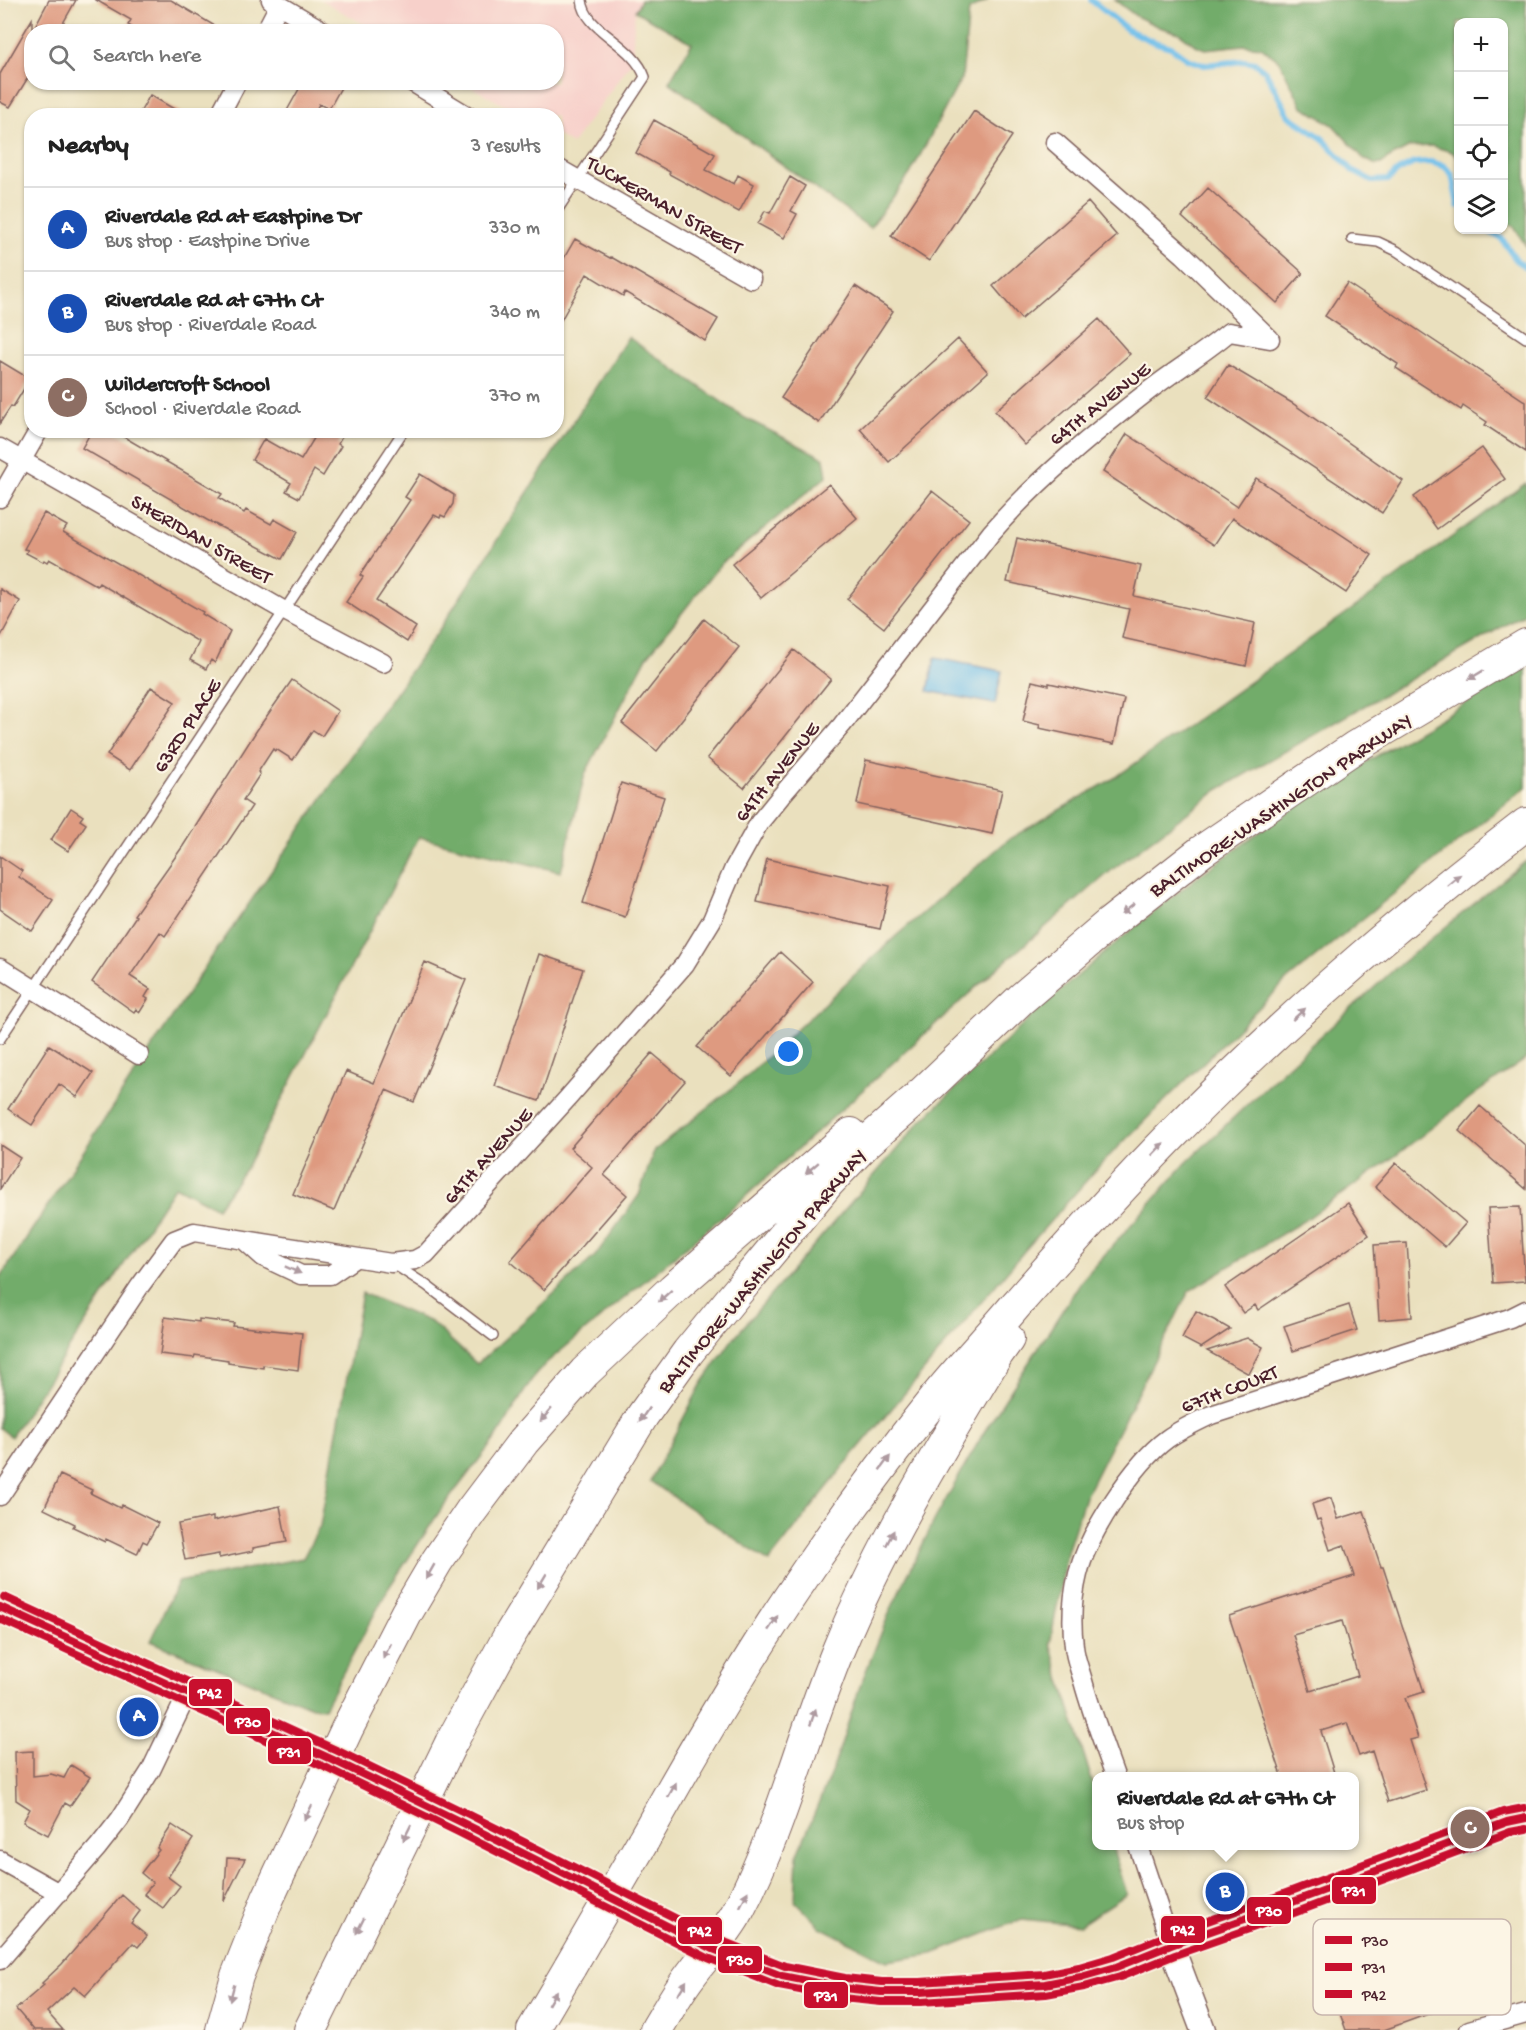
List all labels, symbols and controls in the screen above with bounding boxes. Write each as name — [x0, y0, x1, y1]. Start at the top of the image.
map controls — [1454, 18, 1508, 234]
button: + — [1454, 18, 1508, 72]
search box — [24, 24, 564, 90]
icon: search — [45, 41, 78, 74]
text: Search here — [93, 44, 201, 70]
button: − — [1454, 72, 1508, 126]
button: locate — [1454, 126, 1508, 180]
text: Nearby — [48, 132, 129, 163]
text: 3 results — [471, 136, 540, 159]
street label: TUCKERMAN STREET — [580, 152, 746, 262]
button: layers — [1454, 180, 1508, 234]
text: Riverdale Rd at Eastpine Dr — [105, 205, 360, 231]
text: A — [62, 218, 73, 241]
text: 330 m — [489, 218, 540, 241]
text: Bus stop · Eastpine Drive — [105, 231, 310, 254]
text: Riverdale Rd at 67th Ct — [105, 289, 322, 315]
text: B — [62, 302, 73, 325]
text: 340 m — [490, 302, 540, 325]
text: Bus stop · Riverdale Road — [105, 315, 315, 338]
street label: 64TH AVENUE — [1046, 358, 1158, 453]
text: Wildercroft School — [105, 373, 270, 399]
text: C — [62, 386, 73, 409]
text: 370 m — [489, 386, 540, 409]
text: School · Riverdale Road — [105, 399, 300, 422]
street label: SHERIDAN STREET — [125, 491, 276, 592]
one-way arrow — [1468, 670, 1484, 681]
street label: 63RD PLACE — [149, 674, 229, 779]
street label: BALTIMORE-WASHINGTON PARKWAY — [1145, 709, 1418, 905]
street label: 64TH AVENUE — [731, 717, 827, 828]
one-way arrow — [1446, 874, 1461, 887]
one-way arrow — [1121, 902, 1136, 914]
one-way arrow — [1291, 1008, 1306, 1021]
your location — [774, 1037, 803, 1066]
street label: 64TH AVENUE — [440, 1103, 540, 1211]
one-way arrow — [1151, 1142, 1165, 1156]
street label: BALTIMORE-WASHINGTON PARKWAY — [653, 1145, 873, 1400]
one-way arrow — [804, 1161, 820, 1174]
one-way arrow — [284, 1265, 302, 1275]
one-way arrow — [658, 1289, 673, 1302]
street label: 67TH COURT — [1178, 1361, 1283, 1421]
one-way arrow — [638, 1406, 650, 1422]
one-way arrow — [539, 1408, 553, 1423]
one-way arrow — [878, 1456, 890, 1471]
one-way arrow — [885, 1530, 895, 1547]
one-way arrow — [425, 1564, 436, 1580]
one-way arrow — [536, 1573, 547, 1589]
one-way arrow — [767, 1615, 778, 1631]
one-way arrow — [382, 1643, 392, 1660]
line badge: P42 — [188, 1678, 233, 1707]
text: P42 — [197, 1686, 222, 1705]
pin: A — [120, 1694, 158, 1740]
line badge: P30 — [225, 1707, 271, 1735]
one-way arrow — [808, 1708, 818, 1726]
text: P30 — [234, 1715, 261, 1734]
line badge: P31 — [267, 1737, 312, 1765]
text: P31 — [276, 1745, 301, 1764]
popup — [1092, 1772, 1359, 1850]
one-way arrow — [667, 1781, 677, 1798]
text: Riverdale Rd at 67th Ct — [1117, 1787, 1334, 1813]
one-way arrow — [303, 1804, 313, 1822]
pin: C — [1450, 1806, 1490, 1852]
text: Bus stop — [1117, 1813, 1184, 1836]
one-way arrow — [402, 1824, 412, 1842]
pin: B — [1206, 1870, 1244, 1914]
line badge: P31 — [1331, 1876, 1377, 1905]
text: P31 — [1341, 1884, 1366, 1903]
one-way arrow — [739, 1890, 749, 1907]
line badge: P30 — [1246, 1896, 1292, 1925]
text: P30 — [1255, 1904, 1282, 1923]
line badge: P42 — [1160, 1915, 1206, 1944]
line badge: P42 — [677, 1916, 723, 1945]
one-way arrow — [356, 1917, 365, 1934]
legend — [1313, 1919, 1511, 2015]
text: P42 — [1170, 1923, 1195, 1942]
text: P42 — [687, 1924, 712, 1943]
text: P30 — [1361, 1934, 1388, 1953]
line badge: P30 — [717, 1945, 763, 1974]
text: P30 — [726, 1953, 753, 1972]
text: P31 — [1361, 1961, 1386, 1980]
one-way arrow — [677, 1980, 688, 1996]
line badge: P31 — [803, 1981, 849, 2009]
one-way arrow — [227, 1984, 237, 2002]
text: P42 — [1361, 1988, 1386, 2007]
text: P31 — [813, 1989, 838, 2008]
one-way arrow — [546, 1990, 557, 2006]

